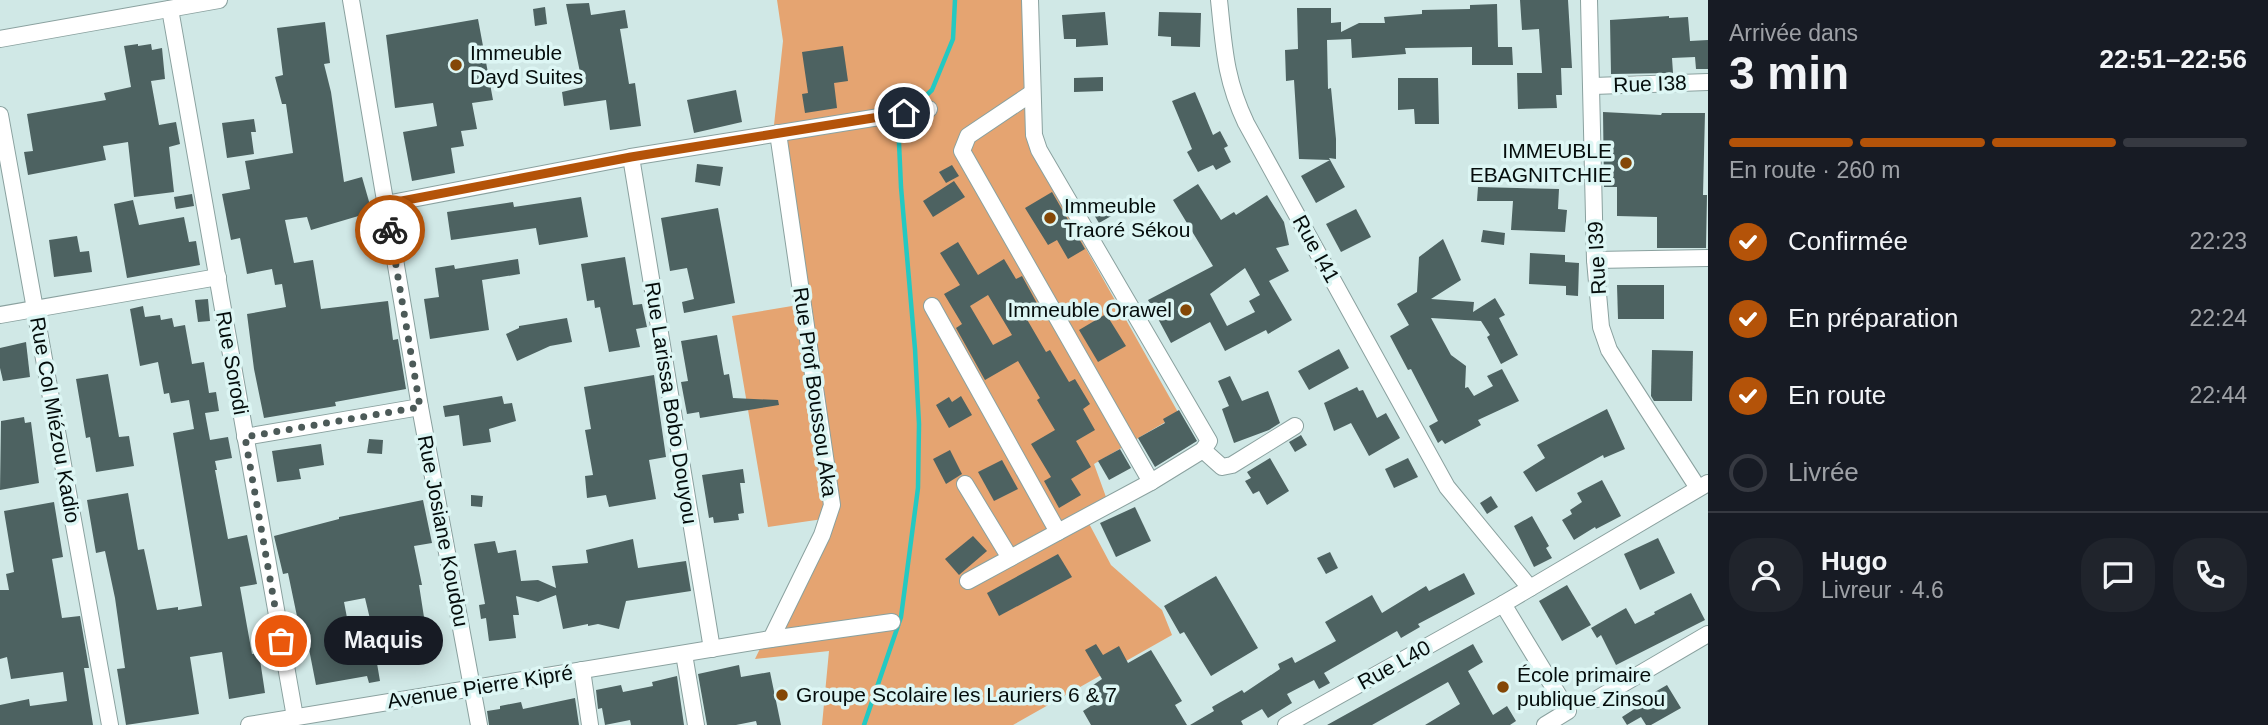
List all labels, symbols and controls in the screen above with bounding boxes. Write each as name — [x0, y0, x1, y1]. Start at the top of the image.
text: Arrivée dans — [1729, 20, 1858, 46]
place label: Immeuble Dayd Suites — [470, 41, 583, 88]
text: 22:51–22:56 — [2100, 44, 2247, 74]
text: 3 min — [1729, 47, 1849, 99]
marker: Immeuble Dayd Suites — [448, 57, 464, 73]
street label: Rue I38 — [1613, 71, 1687, 96]
pin — [874, 83, 934, 143]
icon: home — [885, 94, 923, 132]
place label: IMMEUBLE EBAGNITCHIE — [1470, 139, 1612, 186]
marker: IMMEUBLE EBAGNITCHIE — [1618, 155, 1634, 171]
text: En route · 260 m — [1729, 157, 1900, 183]
place label: Immeuble Traoré Sékou — [1064, 194, 1190, 241]
courier — [355, 195, 425, 265]
marker: Immeuble Traoré Sékou — [1042, 210, 1058, 226]
icon: bike — [371, 211, 409, 249]
street label: Rue I41 — [1289, 211, 1344, 287]
street label: Rue I39 — [1583, 221, 1610, 295]
icon: check — [1729, 223, 1767, 261]
text: Confirmée — [1788, 226, 1908, 256]
text: 22:23 — [2189, 228, 2247, 254]
street label: Rue Larissa Bobo Douyou — [641, 280, 702, 526]
street label: Rue Prof Boussou Aka — [789, 286, 842, 498]
place label: Immeuble Orawel — [1007, 298, 1172, 321]
icon: check — [1729, 300, 1767, 338]
marker: Immeuble Orawel — [1178, 302, 1194, 318]
text: En préparation — [1788, 303, 1959, 333]
text: 22:24 — [2189, 305, 2247, 331]
street label: Rue Sorodi — [212, 309, 253, 417]
street label: Rue Col Miézou Kadio — [26, 315, 85, 525]
icon: check — [1729, 377, 1767, 415]
text: En route — [1788, 380, 1886, 410]
text: 22:44 — [2189, 382, 2247, 408]
street label: Rue Josiane Koudou — [414, 433, 473, 629]
text: Livrée — [1788, 457, 1859, 487]
button: person — [1729, 538, 1803, 612]
button: chat — [2081, 538, 2155, 612]
button: phone — [2173, 538, 2247, 612]
text: Hugo — [1821, 546, 1887, 576]
text: Livreur · 4.6 — [1821, 577, 1944, 603]
pin — [251, 611, 311, 671]
callout: Maquis — [323, 616, 442, 666]
icon: bag — [262, 622, 300, 660]
text: Maquis — [344, 627, 423, 653]
street label: Rue L40 — [1353, 635, 1434, 694]
street label: Avenue Pierre Kipré — [385, 660, 574, 713]
place label: École primaire publique Zinsou — [1517, 663, 1665, 710]
marker: École primaire publique Zinsou — [1495, 679, 1511, 695]
place label: Groupe Scolaire les Lauriers 6 & 7 — [796, 683, 1117, 706]
marker: Groupe Scolaire les Lauriers 6 & 7 — [774, 687, 790, 703]

